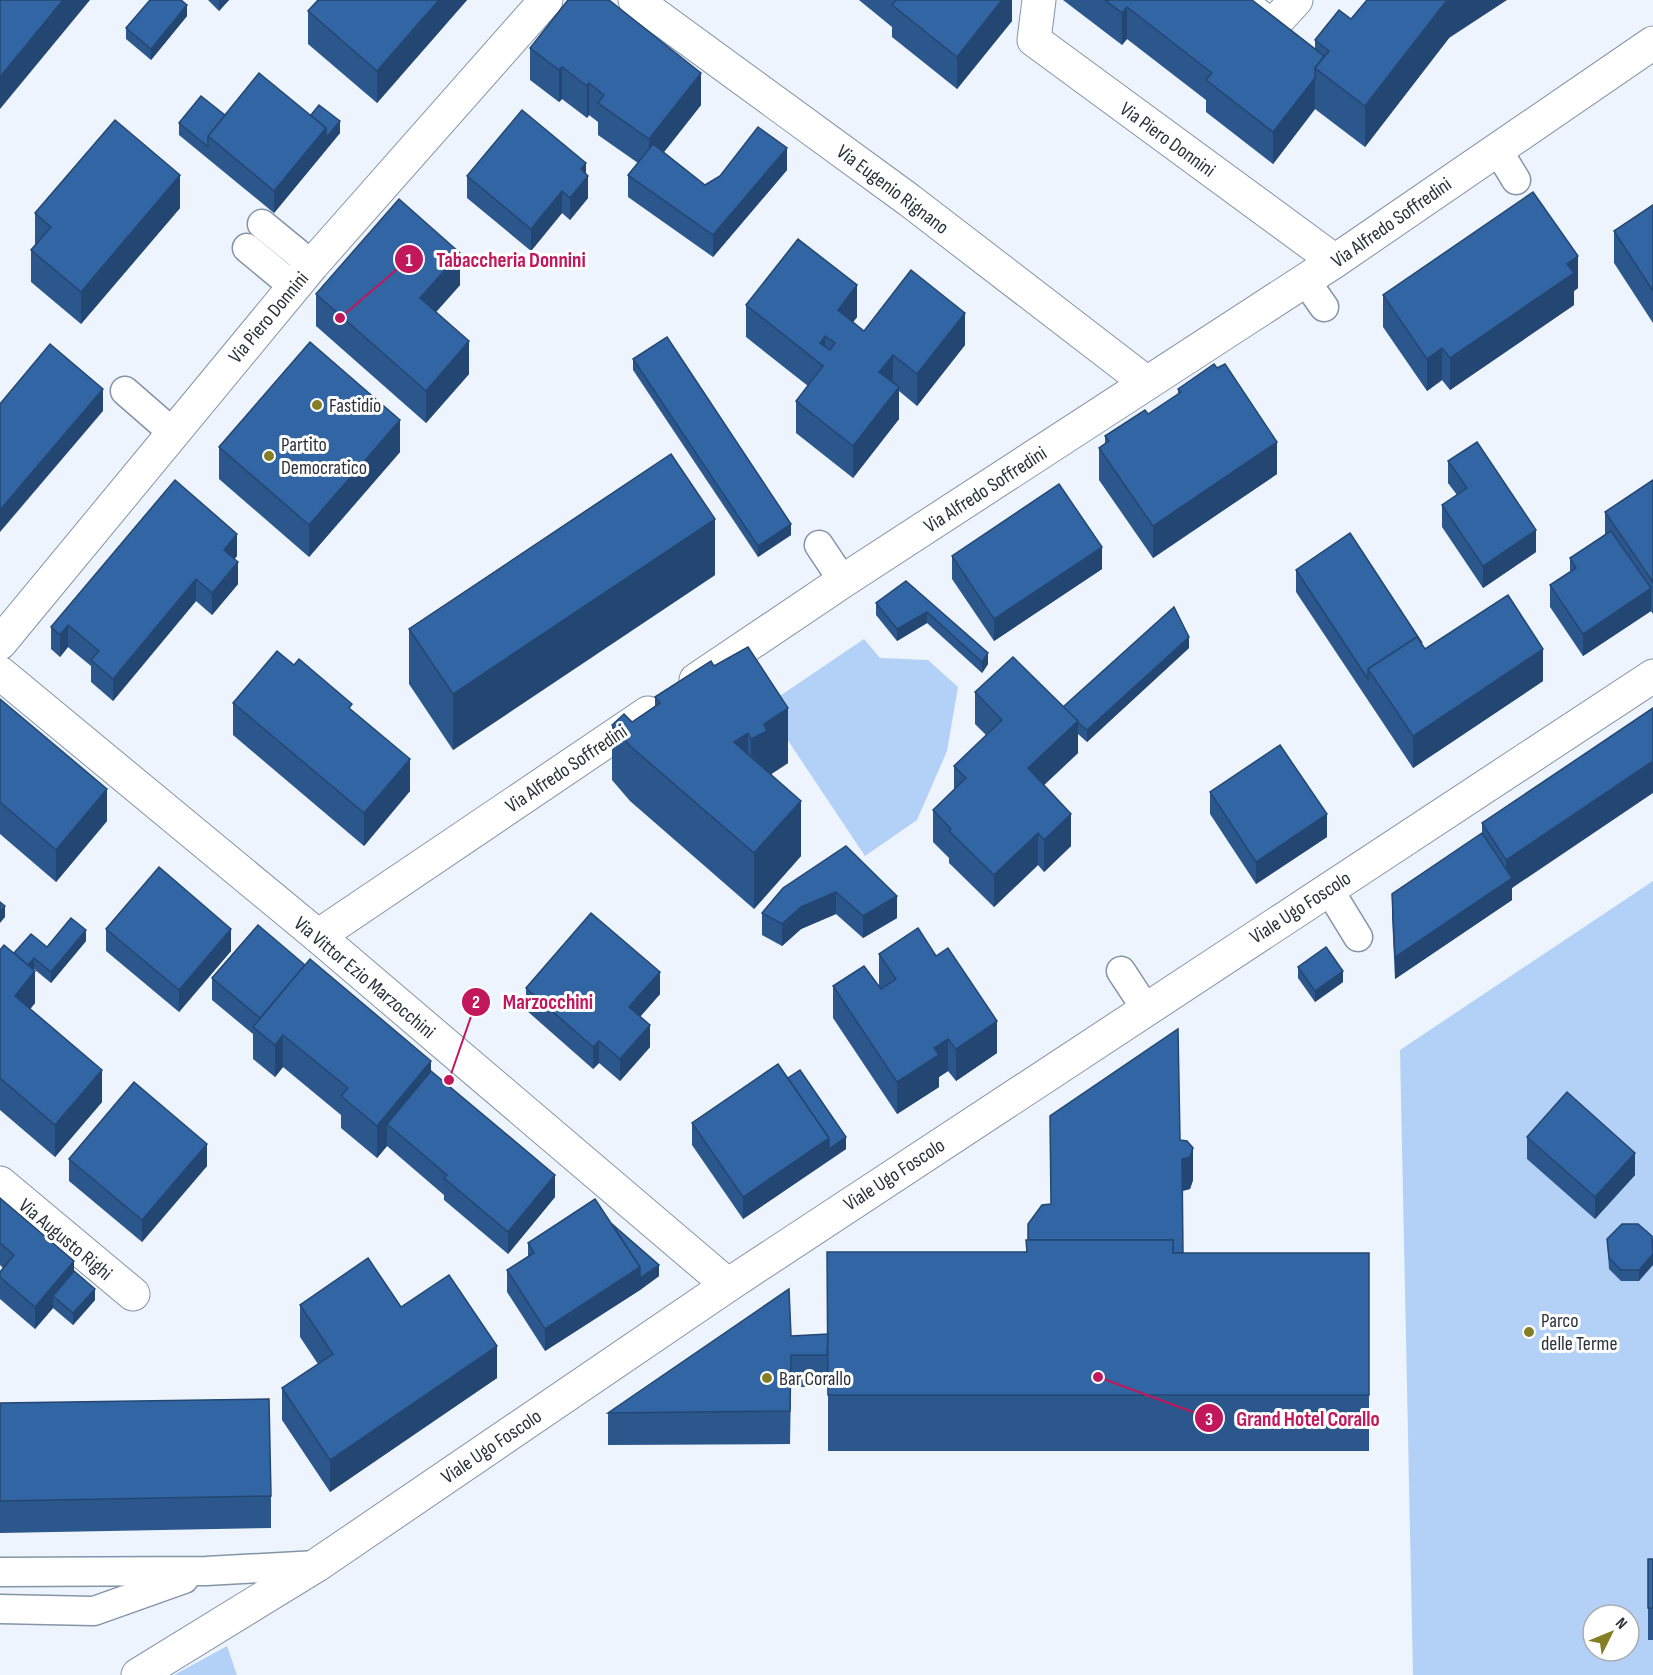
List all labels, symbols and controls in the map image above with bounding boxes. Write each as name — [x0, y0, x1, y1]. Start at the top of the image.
street label: Via Piero Donnini — [1115, 97, 1220, 182]
street label: Via Eugenio Rignano — [832, 140, 953, 240]
street label: Via Alfredo Soffredini — [1327, 172, 1456, 273]
callout: Tabaccheria Donnini — [394, 240, 598, 279]
text: Tabaccheria Donnini — [436, 248, 586, 273]
text: 1 — [405, 250, 413, 271]
street label: Via Piero Donnini — [224, 267, 314, 368]
place label: Fastidio — [329, 394, 381, 418]
marker: Fastidio — [310, 398, 324, 412]
place label: Partito Democratico — [281, 433, 367, 480]
street label: Via Alfredo Soffredini — [920, 441, 1051, 538]
marker: Partito Democratico — [262, 449, 276, 463]
street label: Via Alfredo Soffredini — [501, 719, 632, 818]
street label: Viale Ugo Foscolo — [1246, 866, 1356, 949]
street label: Via Vittor Ezio Marzocchini — [289, 912, 440, 1044]
callout: Marzocchini — [461, 983, 606, 1022]
text: Marzocchini — [503, 990, 593, 1015]
text: 2 — [472, 992, 480, 1013]
street label: Viale Ugo Foscolo — [840, 1133, 950, 1216]
street label: Via Augusto Righi — [14, 1194, 117, 1286]
place label: Parco delle Terme — [1541, 1309, 1618, 1356]
marker: Parco delle Terme — [1522, 1325, 1536, 1339]
place label: Bar Corallo — [779, 1367, 851, 1391]
marker: Bar Corallo — [760, 1371, 774, 1385]
callout: Grand Hotel Corallo — [1194, 1399, 1392, 1438]
street label: Viale Ugo Foscolo — [437, 1405, 546, 1489]
text: Grand Hotel Corallo — [1236, 1407, 1380, 1432]
text: 3 — [1205, 1409, 1213, 1430]
north arrow — [1581, 1603, 1641, 1663]
text: N — [1611, 1614, 1631, 1633]

